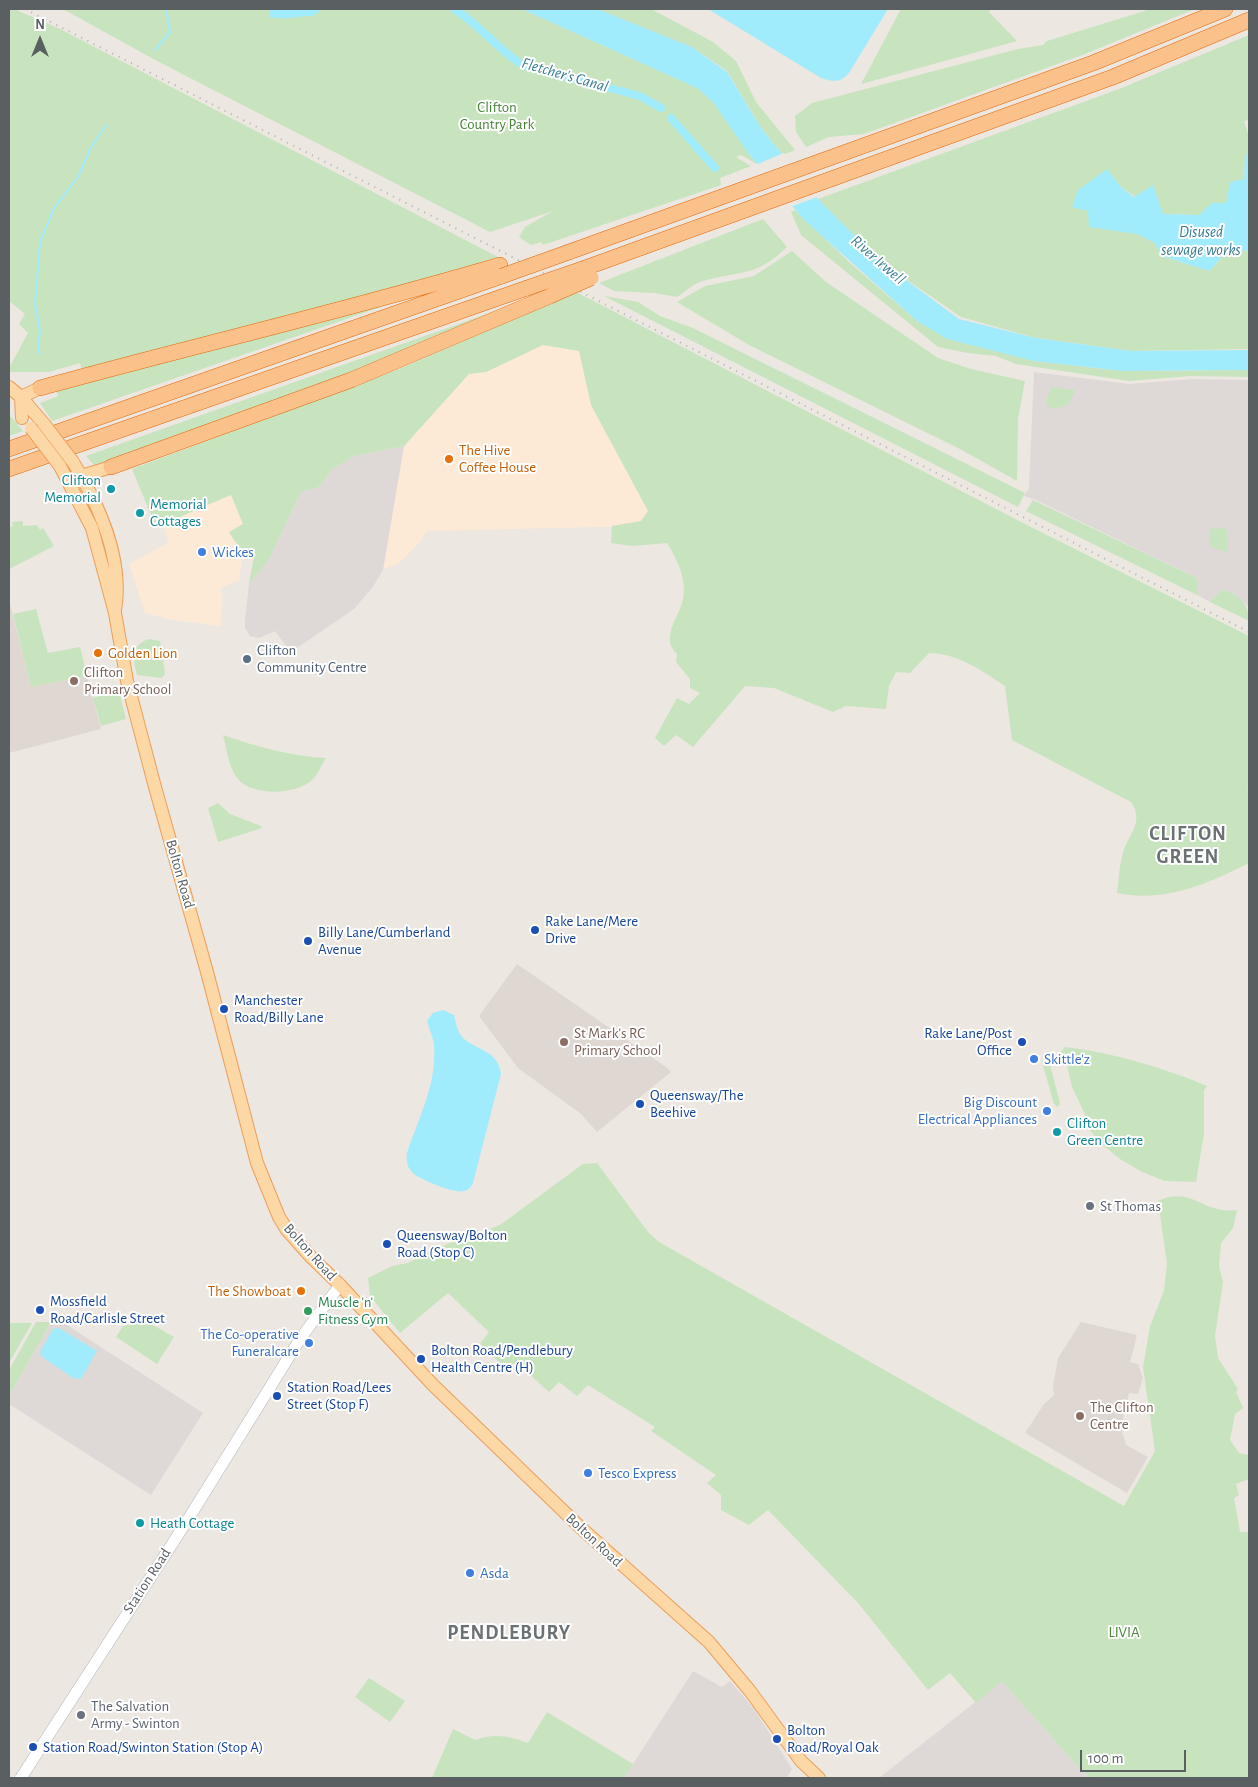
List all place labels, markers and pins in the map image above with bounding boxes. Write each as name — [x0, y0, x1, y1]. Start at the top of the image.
place label: The Hive Coffee House — [459, 441, 536, 476]
marker: The Hive Coffee House — [443, 453, 455, 465]
place label: Clifton Memorial — [44, 471, 101, 506]
marker: Clifton Memorial — [105, 483, 117, 495]
place label: Memorial Cottages — [150, 495, 207, 530]
marker: Memorial Cottages — [134, 507, 146, 519]
place label: Wickes — [212, 543, 254, 561]
marker: Wickes — [196, 546, 208, 558]
place label: Clifton Community Centre — [257, 641, 367, 676]
place label: Golden Lion — [108, 644, 177, 662]
marker: Golden Lion — [92, 647, 104, 659]
marker: Clifton Community Centre — [241, 653, 253, 665]
place label: Clifton Primary School — [84, 663, 172, 698]
marker: Clifton Primary School — [68, 675, 80, 687]
place label: Rake Lane/Mere Drive — [545, 912, 638, 947]
place label: Billy Lane/Cumberland Avenue — [318, 923, 451, 958]
marker: Rake Lane/Mere Drive — [529, 924, 541, 936]
marker: Billy Lane/Cumberland Avenue — [302, 935, 314, 947]
place label: Manchester Road/Billy Lane — [234, 991, 324, 1026]
marker: Manchester Road/Billy Lane — [218, 1003, 230, 1015]
place label: St Mark's RC Primary School — [574, 1024, 662, 1059]
place label: Rake Lane/Post Office — [924, 1024, 1012, 1059]
marker: St Mark's RC Primary School — [558, 1036, 570, 1048]
marker: Rake Lane/Post Office — [1016, 1036, 1028, 1048]
place label: Skittle'z — [1044, 1050, 1090, 1068]
marker: Skittle'z — [1028, 1053, 1040, 1065]
place label: Queensway/The Beehive — [650, 1086, 744, 1121]
place label: Big Discount Electrical Appliances — [918, 1093, 1037, 1128]
marker: Queensway/The Beehive — [634, 1098, 646, 1110]
marker: Big Discount Electrical Appliances — [1041, 1105, 1053, 1117]
place label: Clifton Green Centre — [1067, 1114, 1143, 1149]
marker: Clifton Green Centre — [1051, 1126, 1063, 1138]
place label: St Thomas — [1100, 1197, 1161, 1215]
marker: St Thomas — [1084, 1200, 1096, 1212]
place label: Queensway/Bolton Road (Stop C) — [397, 1226, 507, 1261]
marker: Queensway/Bolton Road (Stop C) — [381, 1238, 393, 1250]
place label: The Showboat — [208, 1282, 291, 1300]
marker: The Showboat — [295, 1285, 307, 1297]
place label: Mossfield Road/Carlisle Street — [50, 1292, 165, 1327]
place label: Muscle 'n' Fitness Gym — [318, 1293, 388, 1328]
marker: Mossfield Road/Carlisle Street — [34, 1304, 46, 1316]
marker: Muscle 'n' Fitness Gym — [302, 1305, 314, 1317]
place label: The Co-operative Funeralcare — [200, 1325, 299, 1360]
marker: The Co-operative Funeralcare — [303, 1337, 315, 1349]
place label: Bolton Road/Pendlebury Health Centre (H) — [431, 1341, 573, 1376]
marker: Bolton Road/Pendlebury Health Centre (H) — [415, 1353, 427, 1365]
place label: Station Road/Lees Street (Stop F) — [287, 1378, 391, 1413]
marker: Station Road/Lees Street (Stop F) — [271, 1390, 283, 1402]
place label: The Clifton Centre — [1090, 1398, 1154, 1433]
marker: The Clifton Centre — [1074, 1410, 1086, 1422]
place label: Tesco Express — [598, 1464, 677, 1482]
marker: Tesco Express — [582, 1467, 594, 1479]
place label: Heath Cottage — [150, 1514, 234, 1532]
marker: Heath Cottage — [134, 1517, 146, 1529]
place label: Asda — [480, 1564, 509, 1582]
marker: Asda — [464, 1567, 476, 1579]
place label: The Salvation Army - Swinton — [91, 1697, 180, 1732]
marker: The Salvation Army - Swinton — [75, 1709, 87, 1721]
place label: Bolton Road/Royal Oak — [787, 1721, 879, 1756]
marker: Bolton Road/Royal Oak — [771, 1733, 783, 1745]
place label: Station Road/Swinton Station (Stop A) — [43, 1738, 263, 1756]
marker: Station Road/Swinton Station (Stop A) — [27, 1741, 39, 1753]

